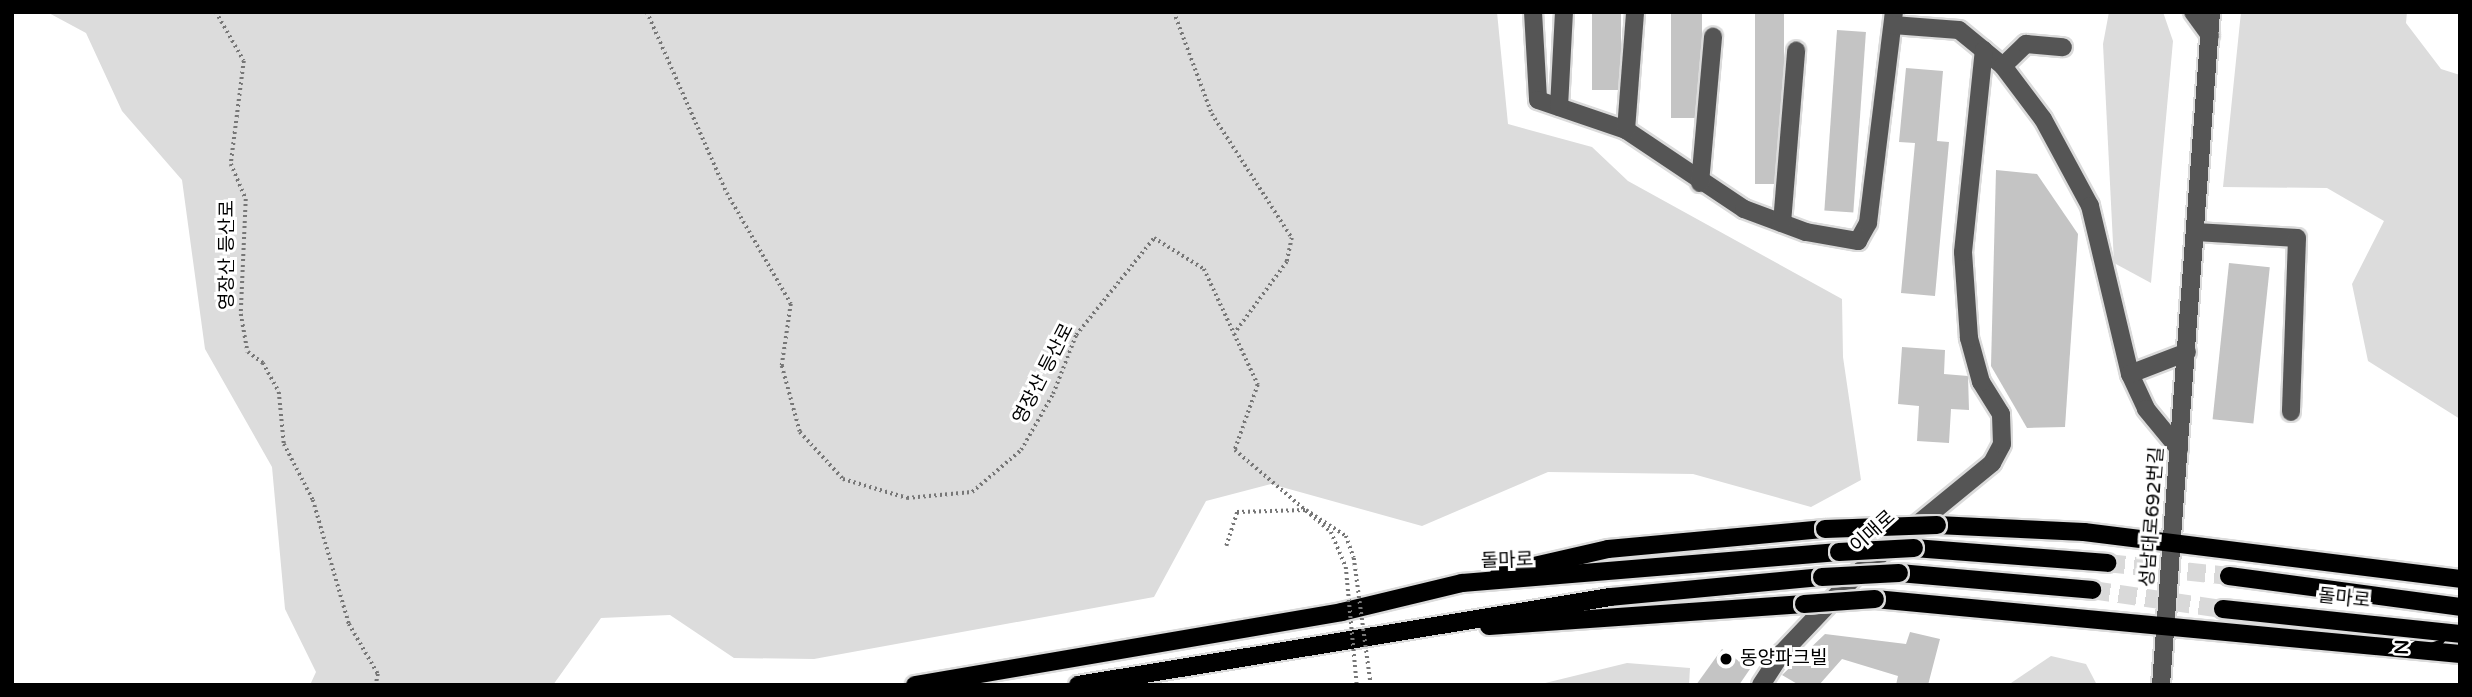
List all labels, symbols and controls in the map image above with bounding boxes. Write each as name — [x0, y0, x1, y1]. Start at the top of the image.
street label: 영장산 등산로 — [217, 200, 239, 310]
street label: 영장산 등산로 — [1009, 320, 1079, 428]
street label: 성남대로692번길 — [2137, 446, 2169, 588]
street label: 이매로 — [1846, 506, 1900, 558]
street label: 돌마로 — [1480, 549, 1534, 573]
street label: 돌마로 — [2317, 585, 2371, 613]
north arrow — [2388, 613, 2458, 683]
text: N — [2391, 639, 2413, 655]
place label: 동양파크빌 — [1740, 648, 1827, 670]
marker: 동양파크빌 — [1718, 651, 1734, 667]

